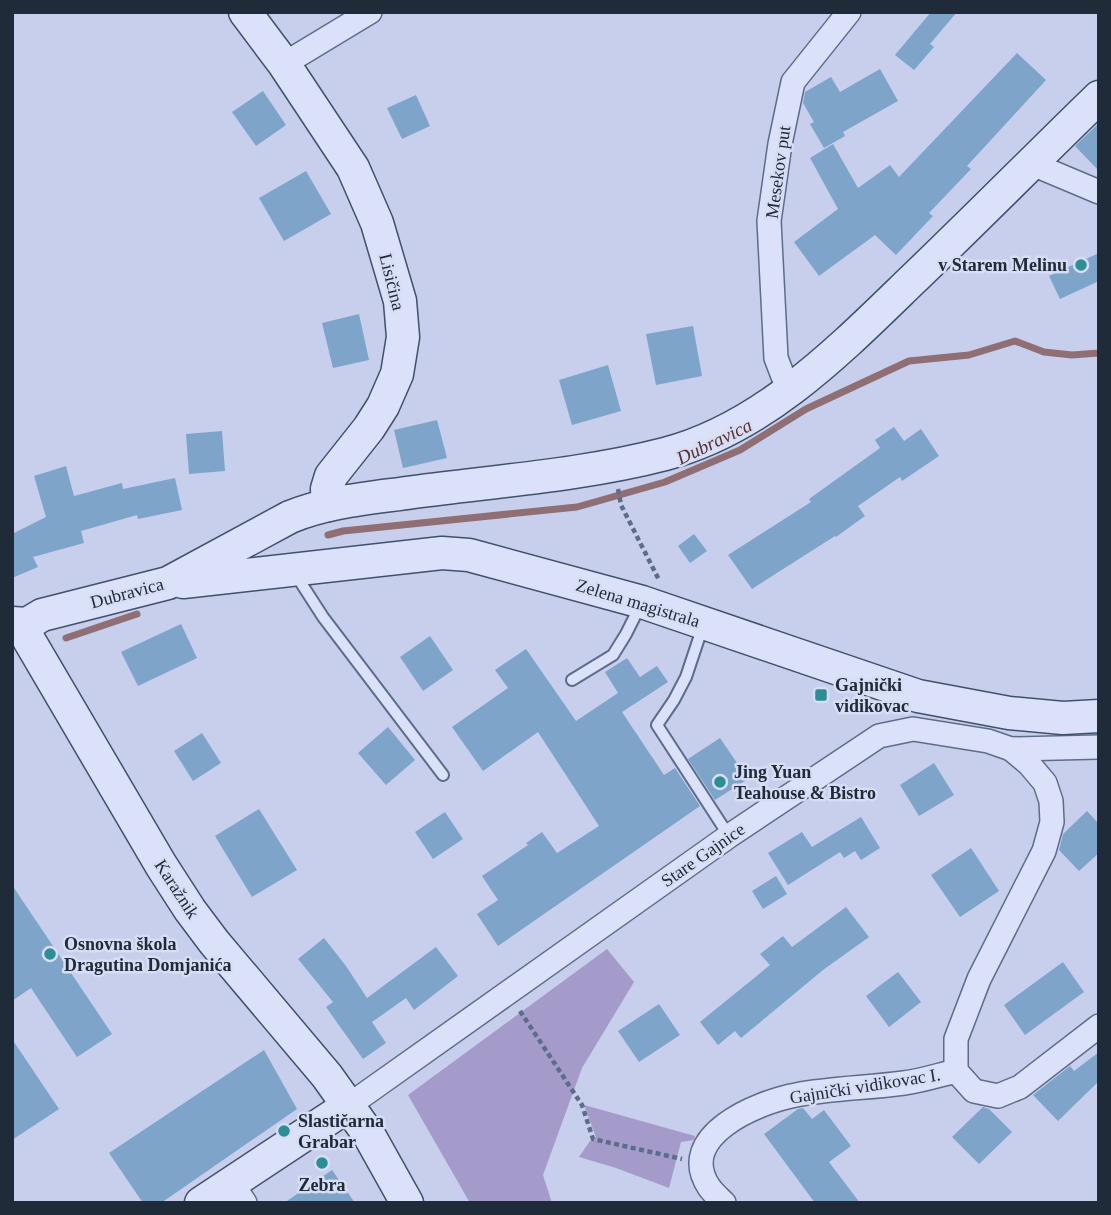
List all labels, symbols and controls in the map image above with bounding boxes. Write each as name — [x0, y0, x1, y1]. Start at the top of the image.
street label: Mesekov put — [762, 124, 794, 220]
street label: Lisičina — [375, 251, 409, 313]
place label: v Starem Melinu — [938, 255, 1067, 275]
marker: v Starem Melinu — [1073, 257, 1089, 273]
water label: Dubravica — [672, 414, 755, 469]
street label: Dubravica — [88, 574, 166, 612]
street label: Zelena magistrala — [574, 575, 702, 631]
place label: Gajnički vidikovac — [835, 675, 909, 716]
marker: Gajnički vidikovac — [813, 687, 829, 703]
place label: Jing Yuan Teahouse & Bistro — [734, 762, 876, 803]
marker: Jing Yuan Teahouse & Bistro — [712, 774, 728, 790]
street label: Stare Gajnice — [657, 819, 749, 891]
street label: Karažnik — [151, 856, 203, 922]
place label: Osnovna škola Dragutina Domjanića — [64, 934, 232, 975]
marker: Osnovna škola Dragutina Domjanića — [42, 946, 58, 962]
street label: Gajnički vidikovac I. — [788, 1064, 942, 1108]
place label: Slastičarna Grabar — [298, 1111, 384, 1152]
marker: Slastičarna Grabar — [276, 1123, 292, 1139]
marker: Zebra — [314, 1155, 330, 1171]
place label: Zebra — [299, 1175, 346, 1195]

